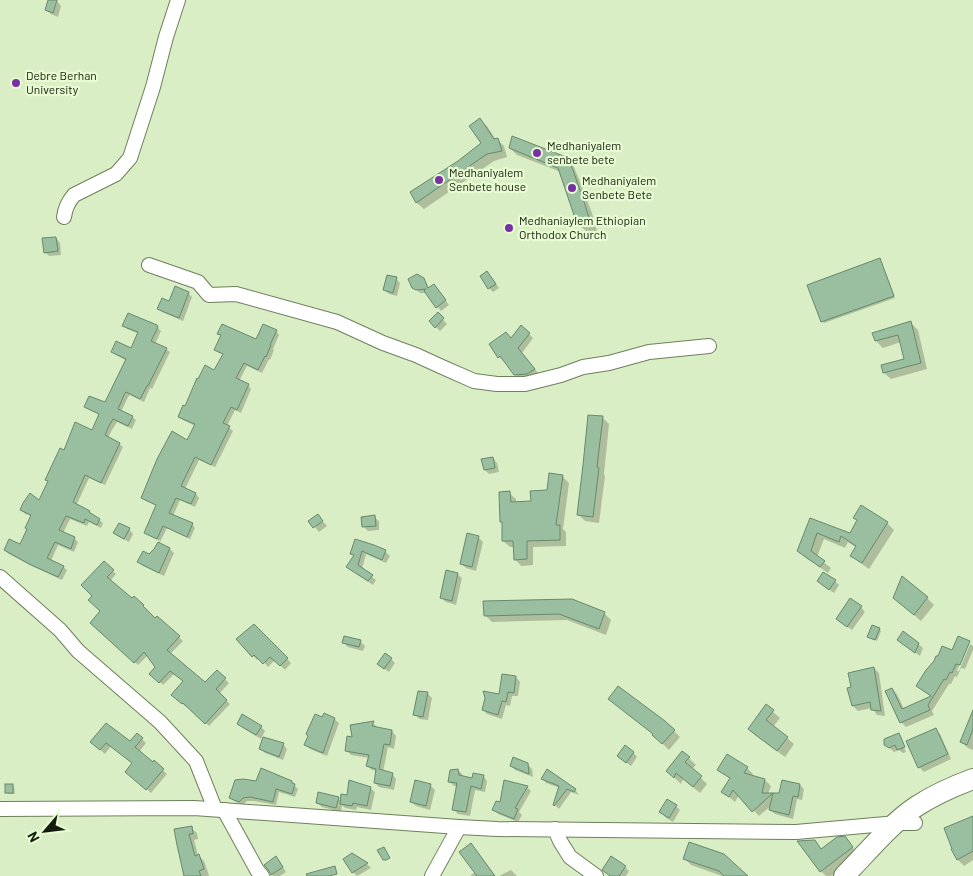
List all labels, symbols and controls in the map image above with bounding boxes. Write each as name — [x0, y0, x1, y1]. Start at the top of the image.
place label: Debre Berhan University — [26, 68, 97, 96]
marker: Debre Berhan University — [10, 77, 22, 89]
place label: Medhaniyalem senbete bete — [547, 138, 621, 166]
marker: Medhaniyalem senbete bete — [531, 147, 543, 159]
place label: Medhaniyalem Senbete house — [449, 165, 526, 193]
place label: Medhaniyalem Senbete Bete — [582, 173, 656, 201]
marker: Medhaniyalem Senbete house — [433, 174, 445, 186]
marker: Medhaniyalem Senbete Bete — [566, 182, 578, 194]
place label: Medhaniaylem Ethiopian Orthodox Church — [519, 213, 646, 241]
marker: Medhaniaylem Ethiopian Orthodox Church — [503, 222, 515, 234]
north arrow — [20, 806, 70, 856]
text: N — [23, 829, 43, 845]

